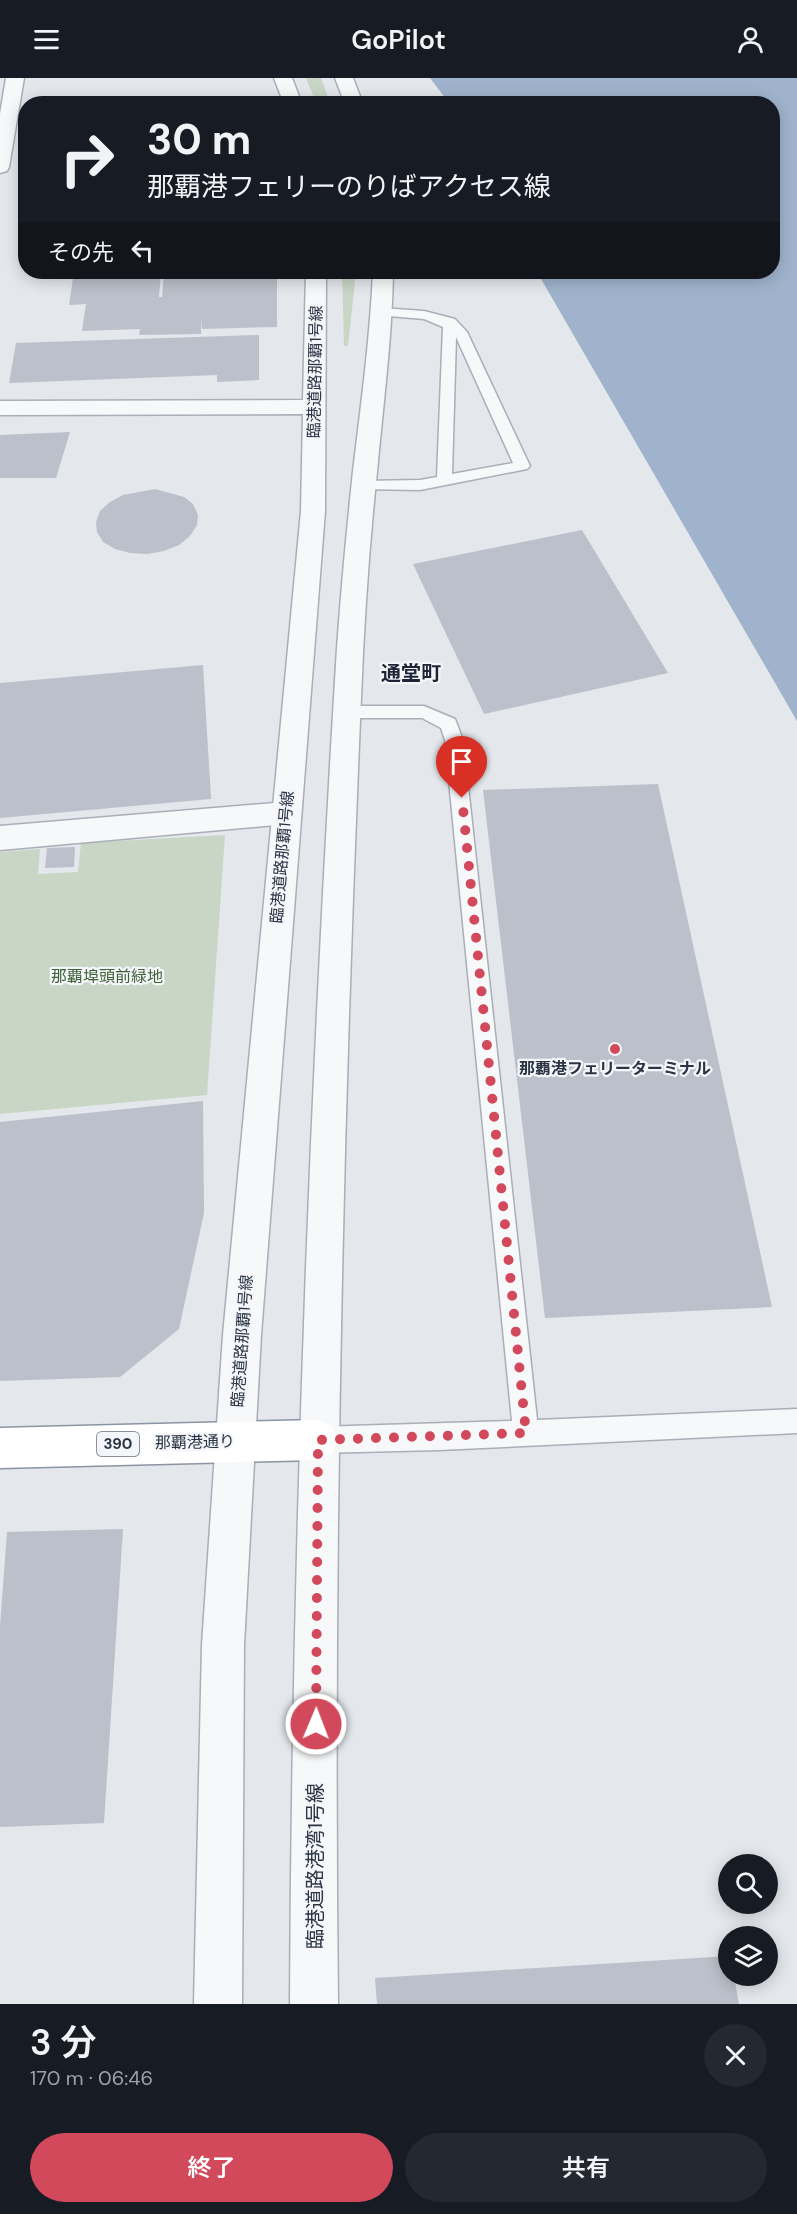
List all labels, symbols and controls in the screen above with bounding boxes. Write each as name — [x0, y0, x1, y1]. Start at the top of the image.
text: GoPilot — [351, 22, 446, 57]
icon: menu — [30, 23, 63, 56]
icon: person — [734, 23, 767, 56]
text: 30 m — [147, 112, 251, 167]
icon: right — [48, 120, 126, 198]
text: 那覇港フェリーのりばアクセス線 — [147, 169, 551, 204]
icon: left — [126, 234, 159, 267]
text: その先 — [48, 238, 114, 267]
street label: 臨港道路那覇1号線 — [303, 305, 327, 439]
district label: 通堂町 — [381, 660, 441, 686]
pin — [436, 736, 487, 798]
icon: arrive — [445, 745, 478, 778]
street label: 臨港道路那覇1号線 — [266, 790, 298, 924]
park label: 那覇埠頭前緑地 — [51, 966, 163, 987]
marker: 那覇港フェリーターミナル — [608, 1042, 622, 1056]
place label: 那覇港フェリーターミナル — [519, 1058, 711, 1079]
street label: 臨港道路那覇1号線 — [227, 1274, 257, 1408]
street label: 那覇港通り — [155, 1431, 235, 1453]
road number: 390 — [97, 1432, 139, 1456]
position arrow — [284, 1692, 348, 1756]
street label: 臨港道路港湾1号線 — [302, 1783, 328, 1949]
map controls — [718, 1854, 778, 1986]
button: search — [718, 1854, 778, 1914]
button: layers — [718, 1926, 778, 1986]
text: 3 分 — [30, 2019, 96, 2066]
button: close — [704, 2024, 767, 2087]
text: 170 m · 06:46 — [30, 2065, 153, 2091]
button: 終了 — [30, 2133, 393, 2202]
button: 共有 — [405, 2133, 767, 2202]

